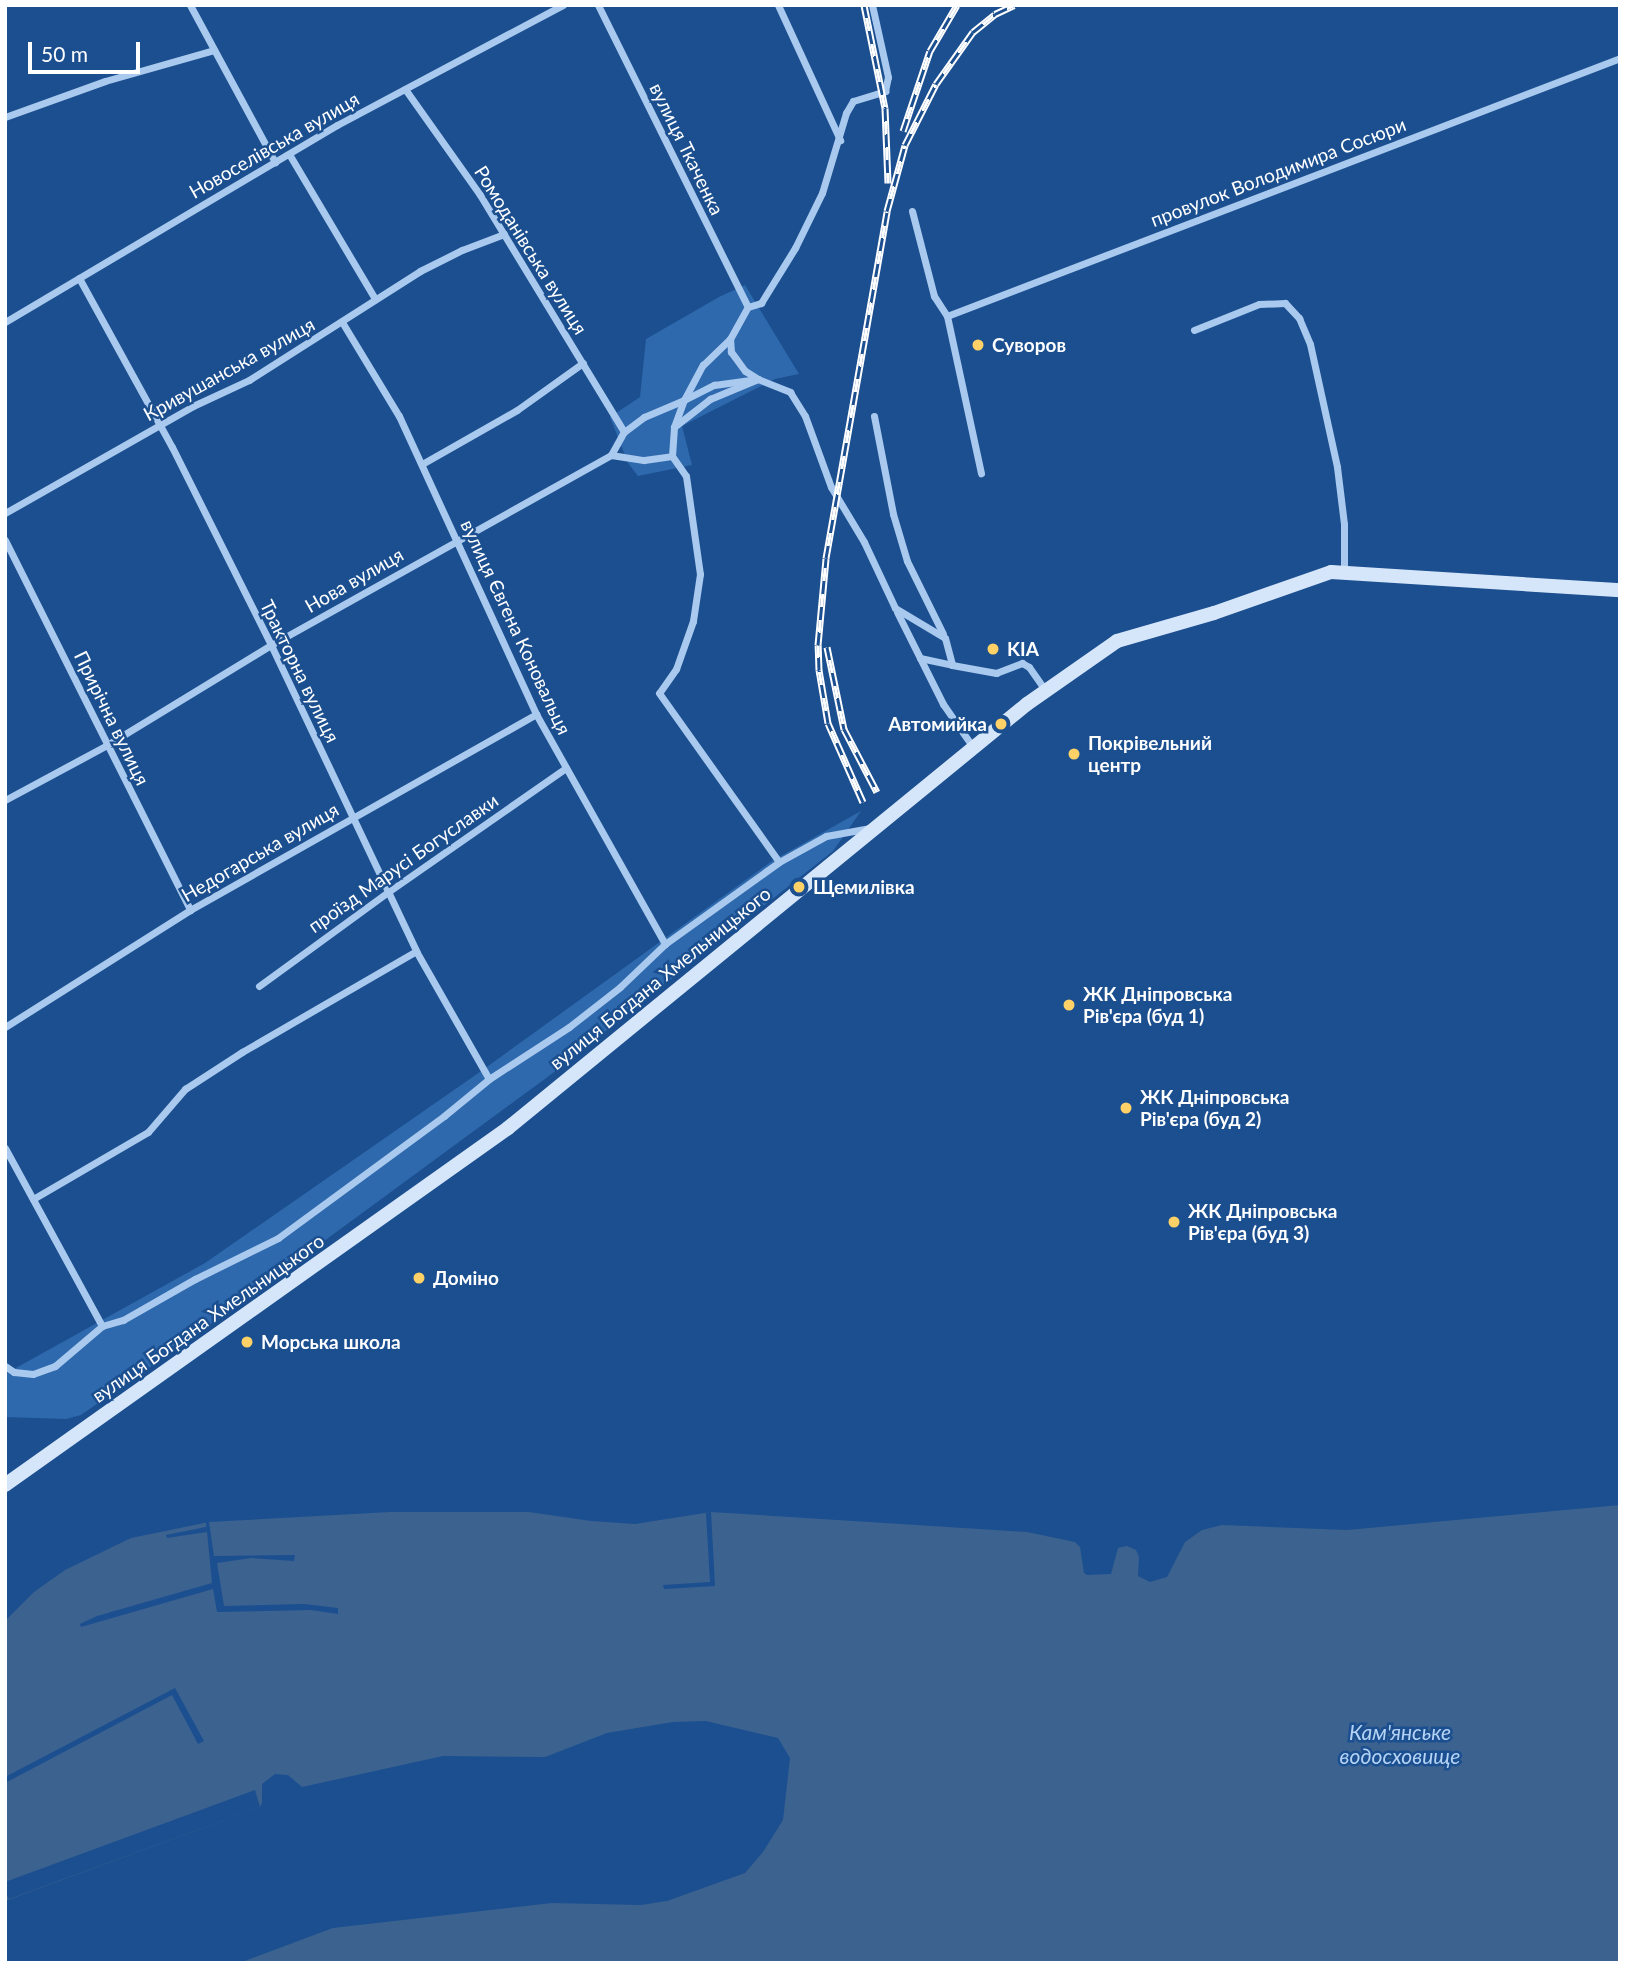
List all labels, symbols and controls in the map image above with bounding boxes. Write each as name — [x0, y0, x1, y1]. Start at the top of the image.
scale bar — [32, 28, 144, 72]
text: 50 m — [41, 41, 88, 66]
street label: вулиця Ткаченка — [645, 79, 729, 219]
street label: Новоселівська вулиця — [185, 87, 363, 203]
street label: провулок Володимира Сосюри — [1147, 113, 1409, 231]
street label: Ромоданівська вулиця — [470, 161, 592, 339]
street label: Кривушанська вулиця — [139, 312, 319, 426]
place label: Суворов — [992, 334, 1066, 356]
marker: Суворов — [970, 337, 986, 353]
street label: вулиця Євгена Коновальця — [456, 516, 576, 738]
street label: Нова вулиця — [301, 543, 407, 617]
street label: Тракторна вулиця — [256, 596, 344, 746]
place label: KIA — [1007, 638, 1039, 660]
marker: KIA — [985, 641, 1001, 657]
street label: Прирічна вулиця — [70, 647, 154, 789]
place label: Автомийка — [888, 713, 987, 735]
marker: Автомийка — [993, 716, 1009, 732]
place label: Покрівельний центр — [1088, 732, 1212, 776]
marker: Покрівельний центр — [1066, 746, 1082, 762]
street label: проїзд Марусі Богуславки — [304, 789, 502, 937]
street label: Недогарська вулиця — [177, 798, 343, 906]
place label: Щемилівка — [813, 876, 915, 898]
marker: Щемилівка — [791, 879, 807, 895]
street label: вулиця Богдана Хмельницького — [545, 882, 775, 1074]
place label: ЖК Дніпровська Рів'єра (буд 1) — [1083, 983, 1232, 1027]
marker: ЖК Дніпровська Рів'єра (буд 1) — [1061, 997, 1077, 1013]
place label: ЖК Дніпровська Рів'єра (буд 2) — [1140, 1086, 1289, 1130]
marker: ЖК Дніпровська Рів'єра (буд 2) — [1118, 1100, 1134, 1116]
place label: ЖК Дніпровська Рів'єра (буд 3) — [1188, 1200, 1337, 1244]
marker: ЖК Дніпровська Рів'єра (буд 3) — [1166, 1214, 1182, 1230]
street label: вулиця Богдана Хмельницького — [88, 1229, 328, 1407]
place label: Доміно — [433, 1267, 499, 1289]
marker: Доміно — [411, 1270, 427, 1286]
place label: Морська школа — [261, 1331, 401, 1353]
marker: Морська школа — [239, 1334, 255, 1350]
water label: Кам'янське водосховище — [1340, 1719, 1460, 1769]

